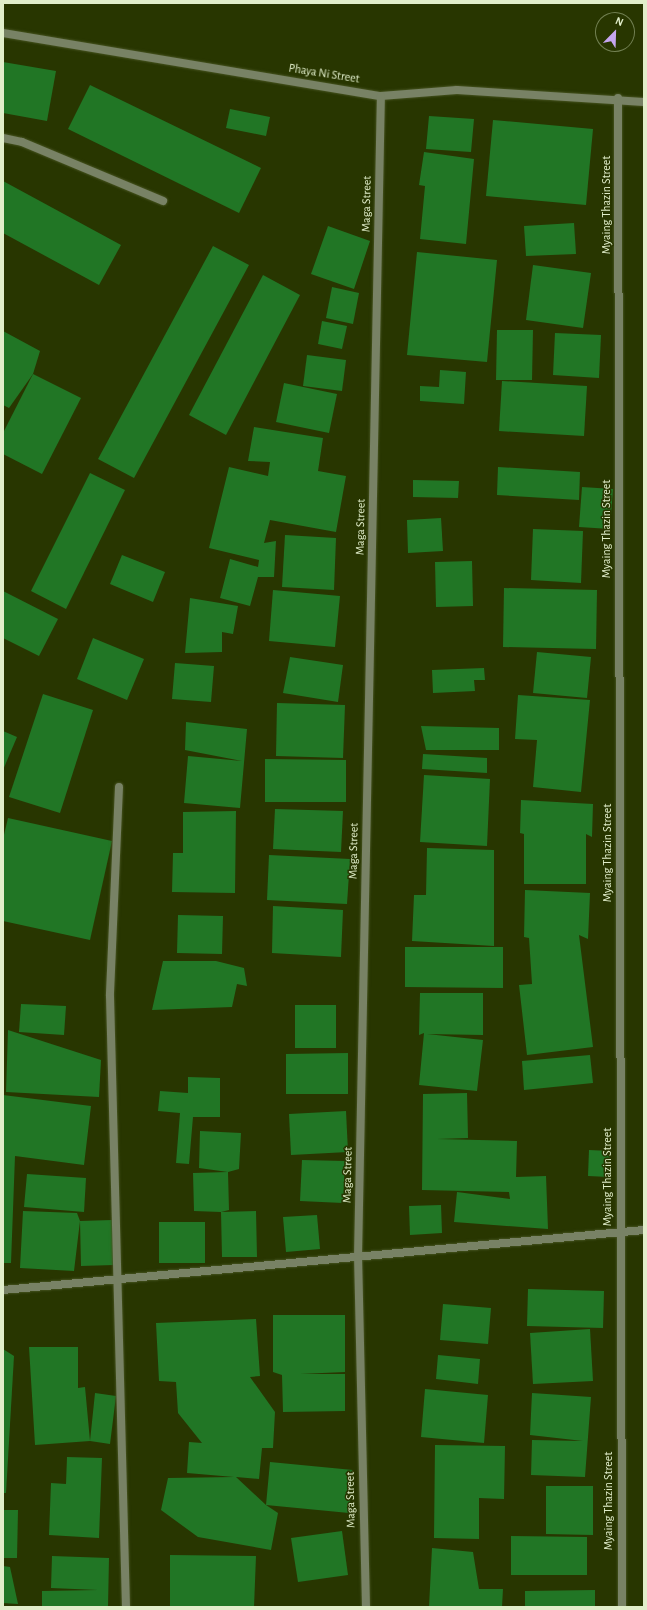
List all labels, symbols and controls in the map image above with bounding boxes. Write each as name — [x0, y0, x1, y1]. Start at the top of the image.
north arrow — [595, 12, 635, 52]
text: N — [614, 15, 625, 28]
street label: Phaya Ni Street — [287, 61, 361, 87]
street label: Myaing Thazin Street — [600, 156, 614, 254]
street label: Maga Street — [359, 176, 375, 232]
street label: Myaing Thazin Street — [600, 480, 614, 578]
street label: Maga Street — [353, 499, 369, 555]
street label: Myaing Thazin Street — [601, 804, 615, 902]
street label: Maga Street — [346, 823, 362, 879]
street label: Myaing Thazin Street — [601, 1128, 615, 1226]
street label: Maga Street — [340, 1147, 356, 1203]
street label: Myaing Thazin Street — [602, 1452, 616, 1550]
street label: Maga Street — [343, 1472, 359, 1528]

